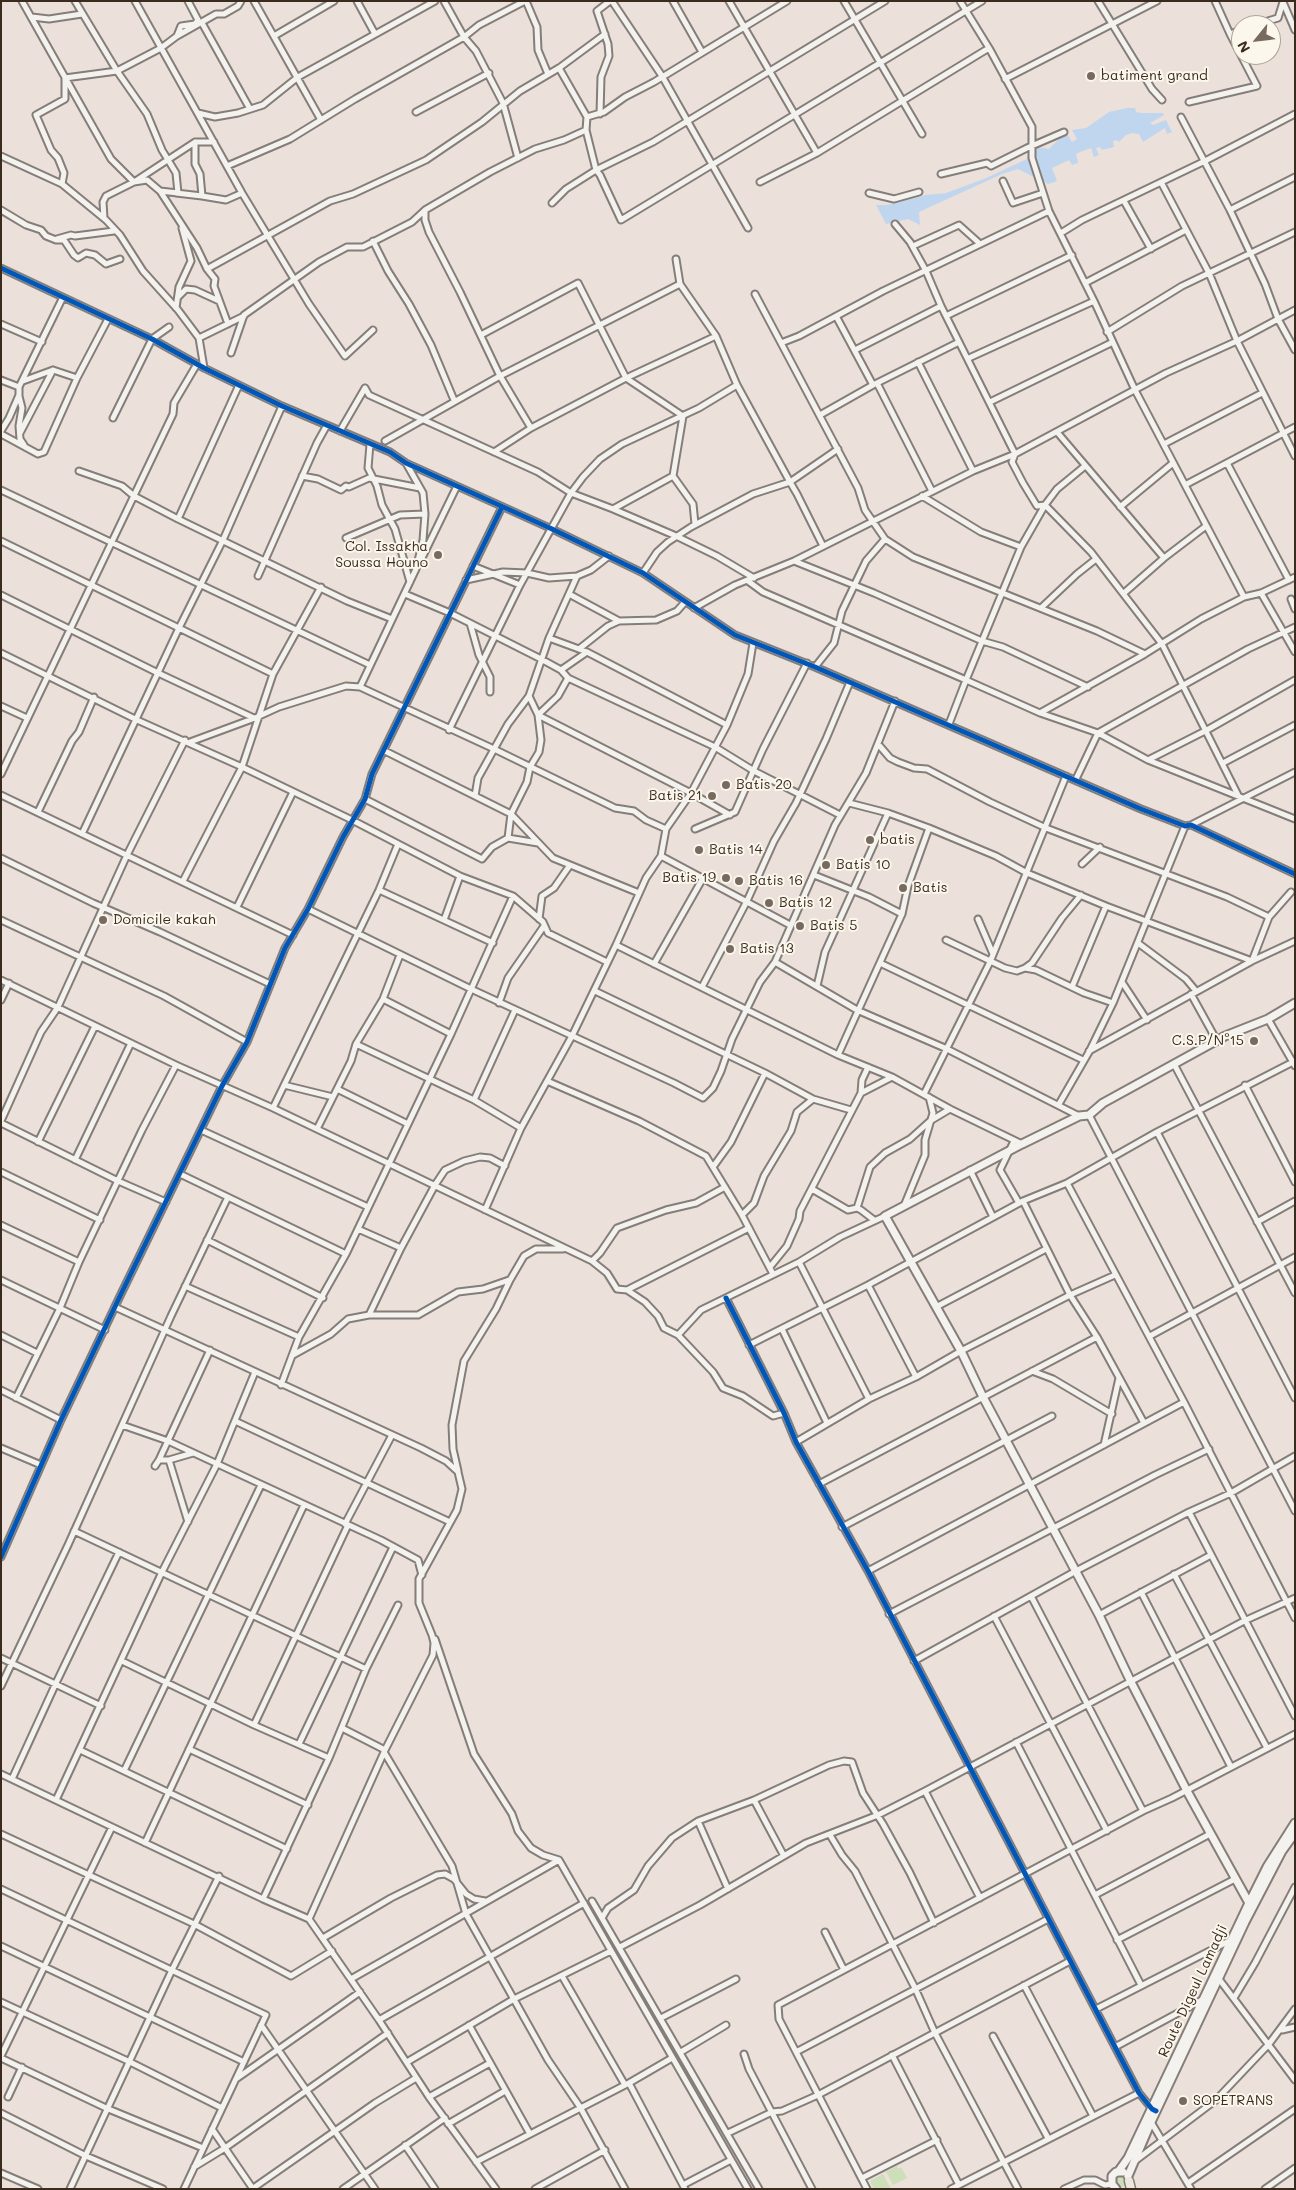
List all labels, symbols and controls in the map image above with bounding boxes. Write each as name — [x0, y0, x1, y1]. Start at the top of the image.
north arrow — [1231, 15, 1281, 65]
text: N — [1232, 38, 1254, 56]
place label: batiment grand — [1101, 68, 1208, 84]
marker: batiment grand — [1085, 70, 1097, 82]
place label: Col. Issakha Soussa Houno — [335, 539, 428, 572]
marker: Col. Issakha Soussa Houno — [432, 549, 444, 561]
place label: Batis 20 — [736, 777, 792, 793]
marker: Batis 20 — [720, 779, 732, 791]
place label: Batis 21 — [649, 788, 702, 804]
marker: Batis 21 — [706, 790, 718, 802]
place label: batis — [880, 832, 915, 848]
marker: batis — [864, 834, 876, 846]
place label: Batis 14 — [709, 842, 763, 858]
marker: Batis 14 — [693, 844, 705, 856]
place label: Batis 10 — [836, 857, 890, 873]
marker: Batis 10 — [820, 859, 832, 871]
place label: Batis 19 — [662, 870, 716, 886]
marker: Batis 19 — [720, 872, 732, 884]
place label: Batis 16 — [749, 873, 803, 889]
marker: Batis 16 — [733, 875, 745, 887]
place label: Batis — [913, 880, 948, 896]
marker: Batis — [897, 882, 909, 894]
place label: Batis 12 — [779, 895, 832, 911]
marker: Batis 12 — [763, 897, 775, 909]
place label: Domicile kakah — [113, 912, 216, 928]
marker: Domicile kakah — [97, 914, 109, 926]
place label: Batis 5 — [810, 918, 857, 934]
marker: Batis 5 — [794, 920, 806, 932]
place label: Batis 13 — [740, 941, 794, 957]
marker: Batis 13 — [724, 943, 736, 955]
place label: C.S.P/N°15 — [1172, 1033, 1244, 1049]
marker: C.S.P/N°15 — [1248, 1035, 1260, 1047]
street label: Route Digeul Lamadji — [1155, 1922, 1231, 2060]
place label: SOPETRANS — [1193, 2093, 1273, 2109]
marker: SOPETRANS — [1177, 2095, 1189, 2107]

